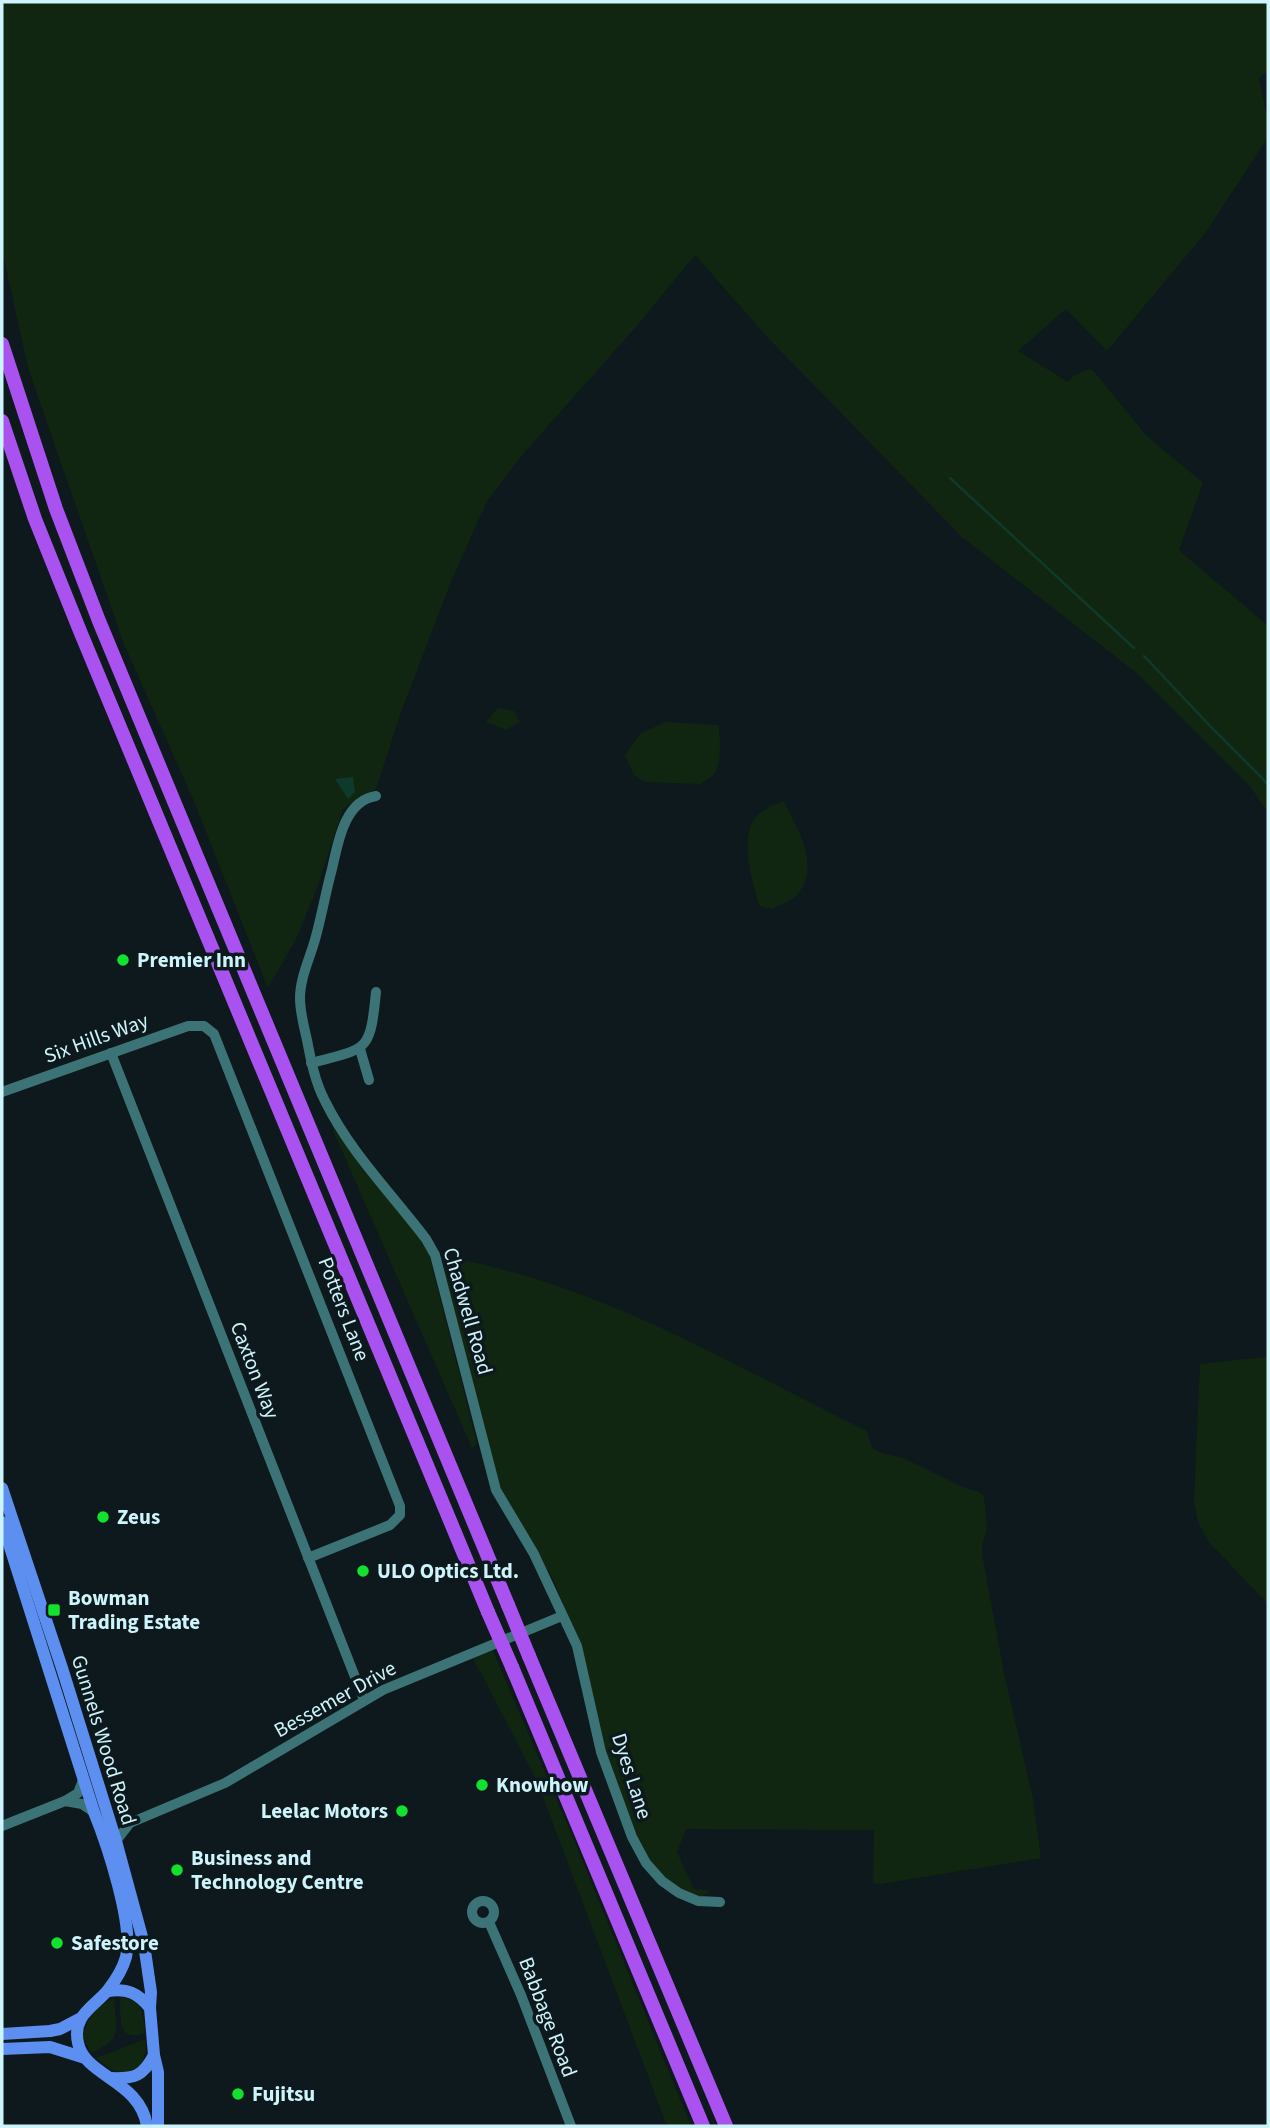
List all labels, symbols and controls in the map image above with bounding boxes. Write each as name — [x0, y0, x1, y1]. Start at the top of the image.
place label: Premier Inn — [137, 945, 246, 975]
marker: Premier Inn — [115, 952, 131, 968]
street label: Six Hills Way — [40, 1005, 153, 1071]
street label: Chadwell Road — [436, 1244, 500, 1378]
street label: Potters Lane — [310, 1253, 378, 1365]
street label: Caxton Way — [223, 1317, 287, 1423]
place label: Zeus — [117, 1502, 160, 1532]
marker: Zeus — [95, 1509, 111, 1525]
place label: ULO Optics Ltd. — [377, 1556, 519, 1586]
marker: ULO Optics Ltd. — [355, 1563, 371, 1579]
place label: Bowman Trading Estate — [68, 1583, 200, 1637]
marker: Bowman Trading Estate — [46, 1602, 62, 1618]
street label: Gunnels Wood Road — [64, 1651, 144, 1829]
street label: Bessemer Drive — [268, 1653, 402, 1745]
street label: Dyes Lane — [604, 1729, 660, 1823]
place label: Knowhow — [496, 1770, 588, 1800]
marker: Knowhow — [474, 1777, 490, 1793]
place label: Leelac Motors — [261, 1796, 388, 1826]
marker: Leelac Motors — [394, 1803, 410, 1819]
place label: Business and Technology Centre — [191, 1843, 364, 1897]
marker: Business and Technology Centre — [169, 1862, 185, 1878]
place label: Safestore — [71, 1928, 159, 1958]
marker: Safestore — [49, 1935, 65, 1951]
street label: Babbage Road — [511, 1953, 585, 2081]
place label: Fujitsu — [252, 2079, 315, 2109]
marker: Fujitsu — [230, 2086, 246, 2102]

